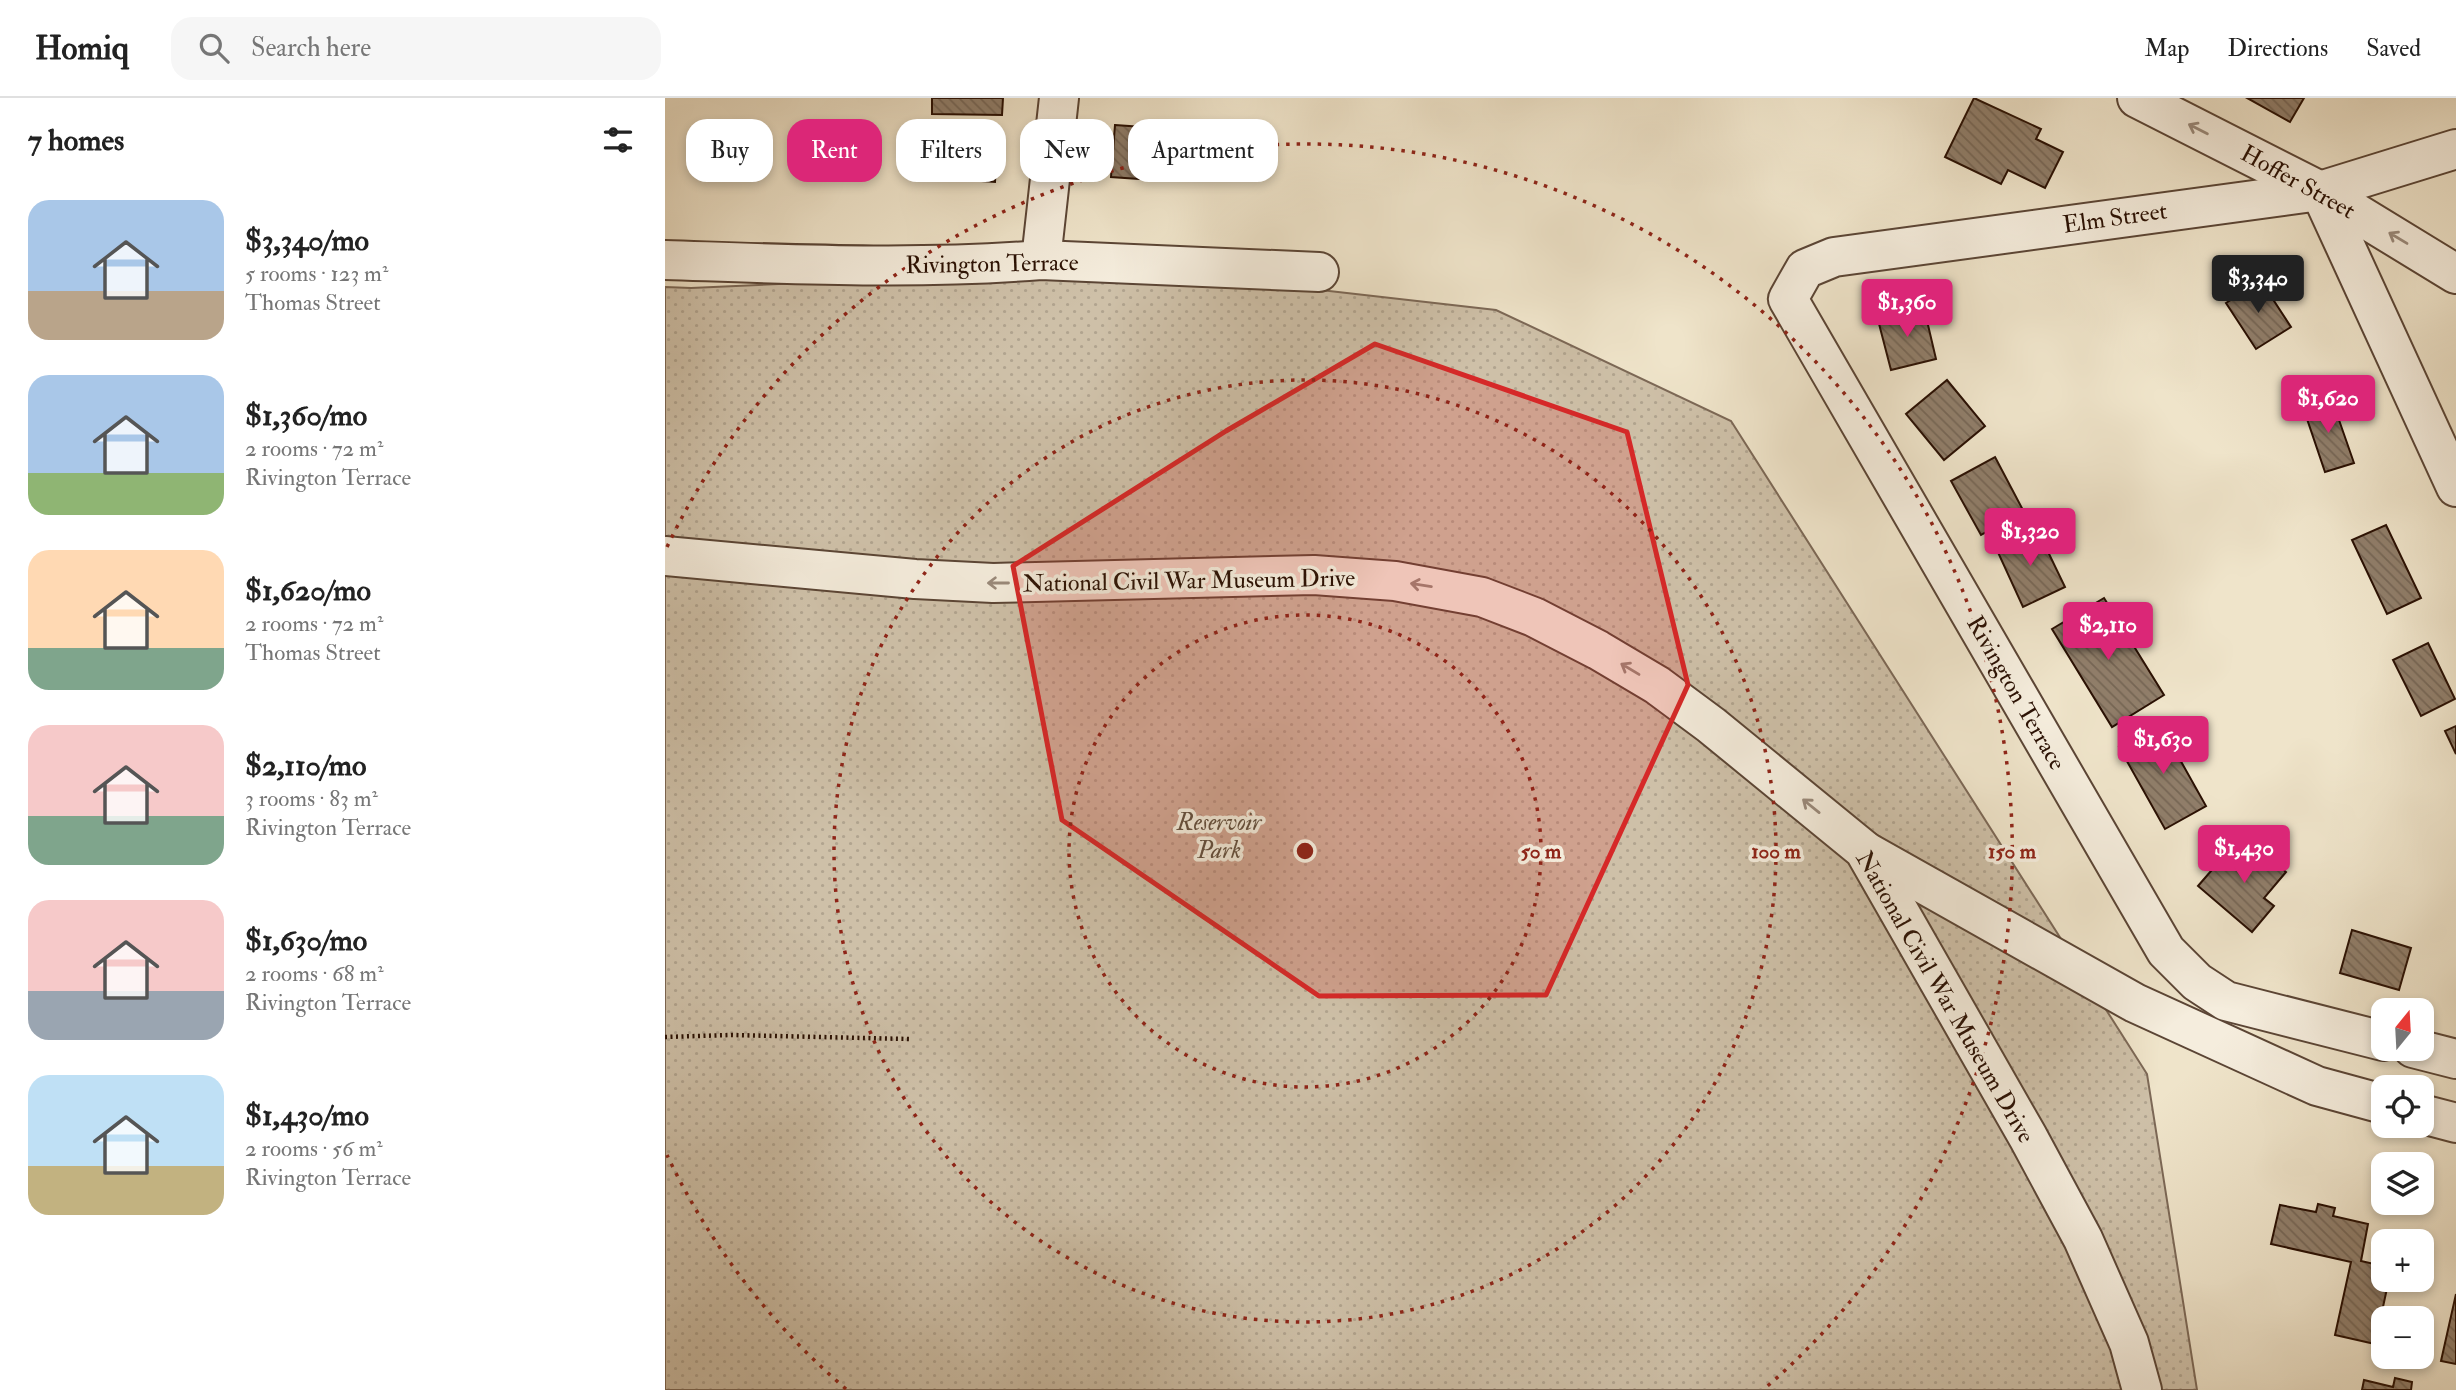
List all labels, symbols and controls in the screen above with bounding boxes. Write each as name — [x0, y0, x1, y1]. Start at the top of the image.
search box — [171, 17, 661, 80]
text: Homiq — [35, 28, 129, 69]
icon: search — [195, 29, 233, 67]
text: Search here — [251, 32, 371, 64]
text: Map — [2144, 33, 2189, 64]
text: Directions — [2227, 33, 2328, 64]
text: Saved — [2366, 33, 2421, 64]
chip: Buy — [686, 119, 773, 182]
chip: Rent — [787, 119, 882, 182]
chip: Filters — [896, 119, 1006, 182]
chip: New — [1020, 119, 1114, 182]
chip: Apartment — [1128, 119, 1278, 182]
icon: filters — [599, 121, 637, 159]
one-way arrow — [2188, 121, 2209, 135]
text: 7 homes — [28, 122, 124, 159]
street label: Hoffer Street — [2235, 138, 2361, 226]
street label: Elm Street — [2061, 195, 2169, 241]
text: $3,340/mo — [245, 222, 369, 259]
icon: home — [84, 228, 168, 312]
one-way arrow — [2388, 231, 2408, 245]
street label: Rivington Terrace — [905, 247, 1079, 281]
pin: $3,340 — [2201, 256, 2315, 315]
text: 5 rooms · 123 m² — [245, 259, 388, 288]
text: $3,340 — [2228, 263, 2288, 292]
pin: $1,360 — [1850, 280, 1964, 339]
text: $1,360 — [1878, 287, 1936, 316]
text: Thomas Street — [245, 288, 381, 317]
pin: $1,620 — [2271, 376, 2385, 435]
text: $1,620 — [2297, 383, 2359, 412]
text: $1,360/mo — [245, 397, 367, 434]
icon: home — [84, 403, 168, 487]
text: 2 rooms · 72 m² — [245, 434, 383, 463]
text: Rivington Terrace — [245, 463, 411, 492]
pin: $1,320 — [1973, 508, 2087, 568]
text: $1,320 — [2001, 516, 2059, 545]
street label: National Civil War Museum Drive — [1023, 563, 1355, 599]
text: $1,620/mo — [245, 572, 371, 609]
one-way arrow — [987, 576, 1010, 590]
icon: home — [84, 578, 168, 662]
one-way arrow — [1410, 578, 1433, 591]
pin: $2,110 — [2051, 602, 2165, 662]
text: 2 rooms · 72 m² — [245, 609, 383, 638]
street label: Rivington Terrace — [1959, 610, 2073, 776]
text: $2,110 — [2079, 610, 2137, 639]
text: Thomas Street — [245, 638, 381, 667]
one-way arrow — [1621, 662, 1641, 676]
pin: $1,630 — [2106, 716, 2220, 776]
text: $1,630 — [2134, 724, 2192, 753]
text: $2,110/mo — [245, 747, 366, 784]
icon: home — [84, 753, 168, 837]
text: 3 rooms · 83 m² — [245, 784, 378, 813]
one-way arrow — [1802, 799, 1820, 814]
park label: Reservoir Park — [1176, 807, 1262, 866]
text: Rivington Terrace — [245, 813, 411, 842]
pin: $1,430 — [2187, 826, 2301, 885]
text: $1,430 — [2214, 833, 2274, 862]
text: 50 m — [1521, 838, 1562, 865]
text: 100 m — [1751, 838, 1802, 865]
text: 150 m — [1988, 838, 2037, 865]
centre of rings — [1293, 839, 1317, 863]
street label: National Civil War Museum Drive — [1849, 845, 2041, 1149]
text: $1,630/mo — [245, 922, 367, 959]
icon: home — [84, 928, 168, 1012]
text: 2 rooms · 68 m² — [245, 959, 384, 988]
text: Rivington Terrace — [245, 988, 411, 1017]
north arrow — [2371, 998, 2434, 1060]
map controls — [2371, 998, 2434, 1369]
button: locate — [2371, 1075, 2434, 1138]
text: $1,430/mo — [245, 1097, 369, 1134]
icon: home — [84, 1103, 168, 1187]
text: 2 rooms · 56 m² — [245, 1134, 383, 1163]
button: layers — [2371, 1152, 2434, 1215]
text: Rivington Terrace — [245, 1163, 411, 1192]
button: + — [2371, 1229, 2434, 1292]
button: − — [2371, 1306, 2434, 1369]

